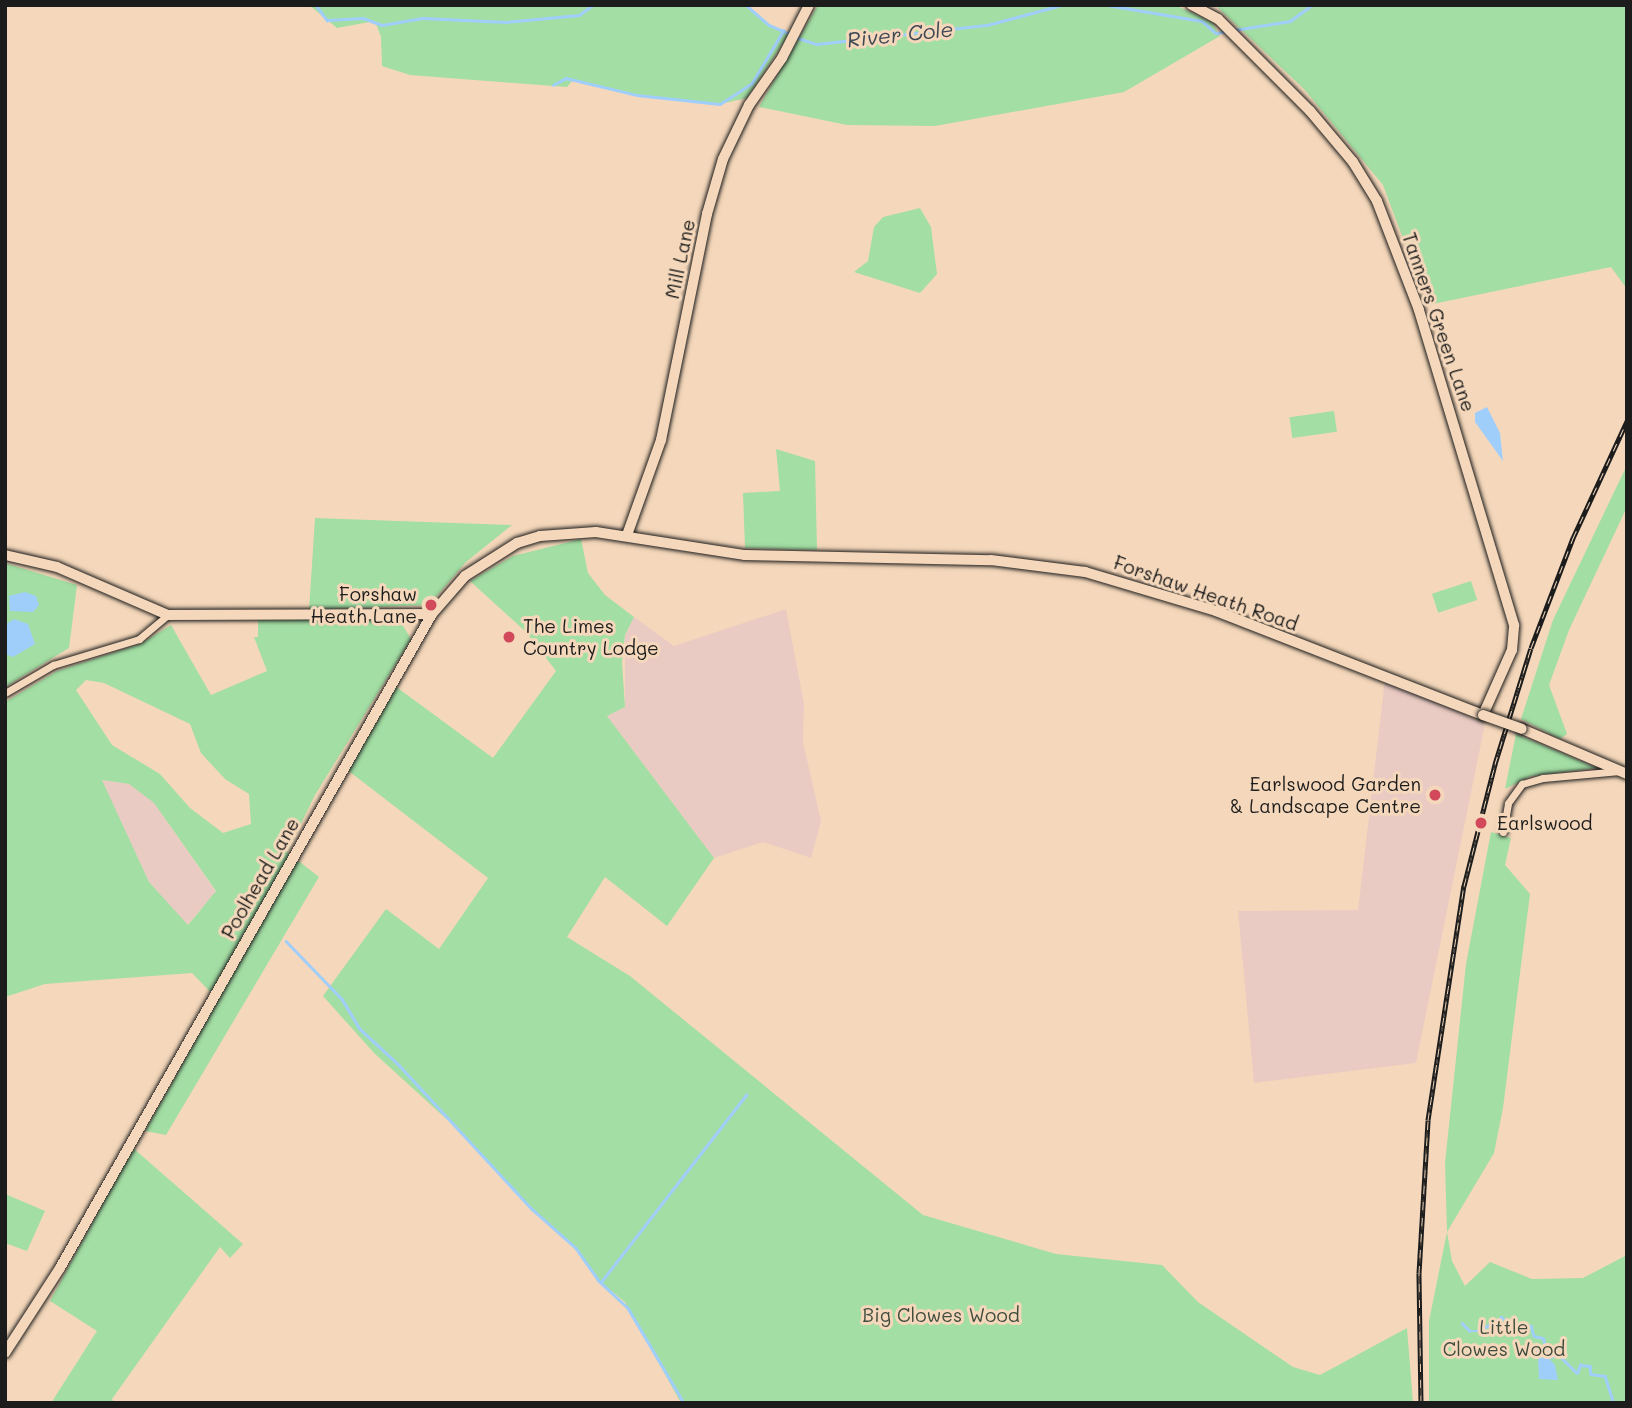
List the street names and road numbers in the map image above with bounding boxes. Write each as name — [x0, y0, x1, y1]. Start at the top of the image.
street label: Mill Lane — [660, 217, 700, 301]
street label: Tanners Green Lane — [1398, 229, 1480, 415]
street label: Forshaw Heath Road — [1111, 551, 1301, 635]
street label: Poolhead Lane — [216, 814, 304, 942]

